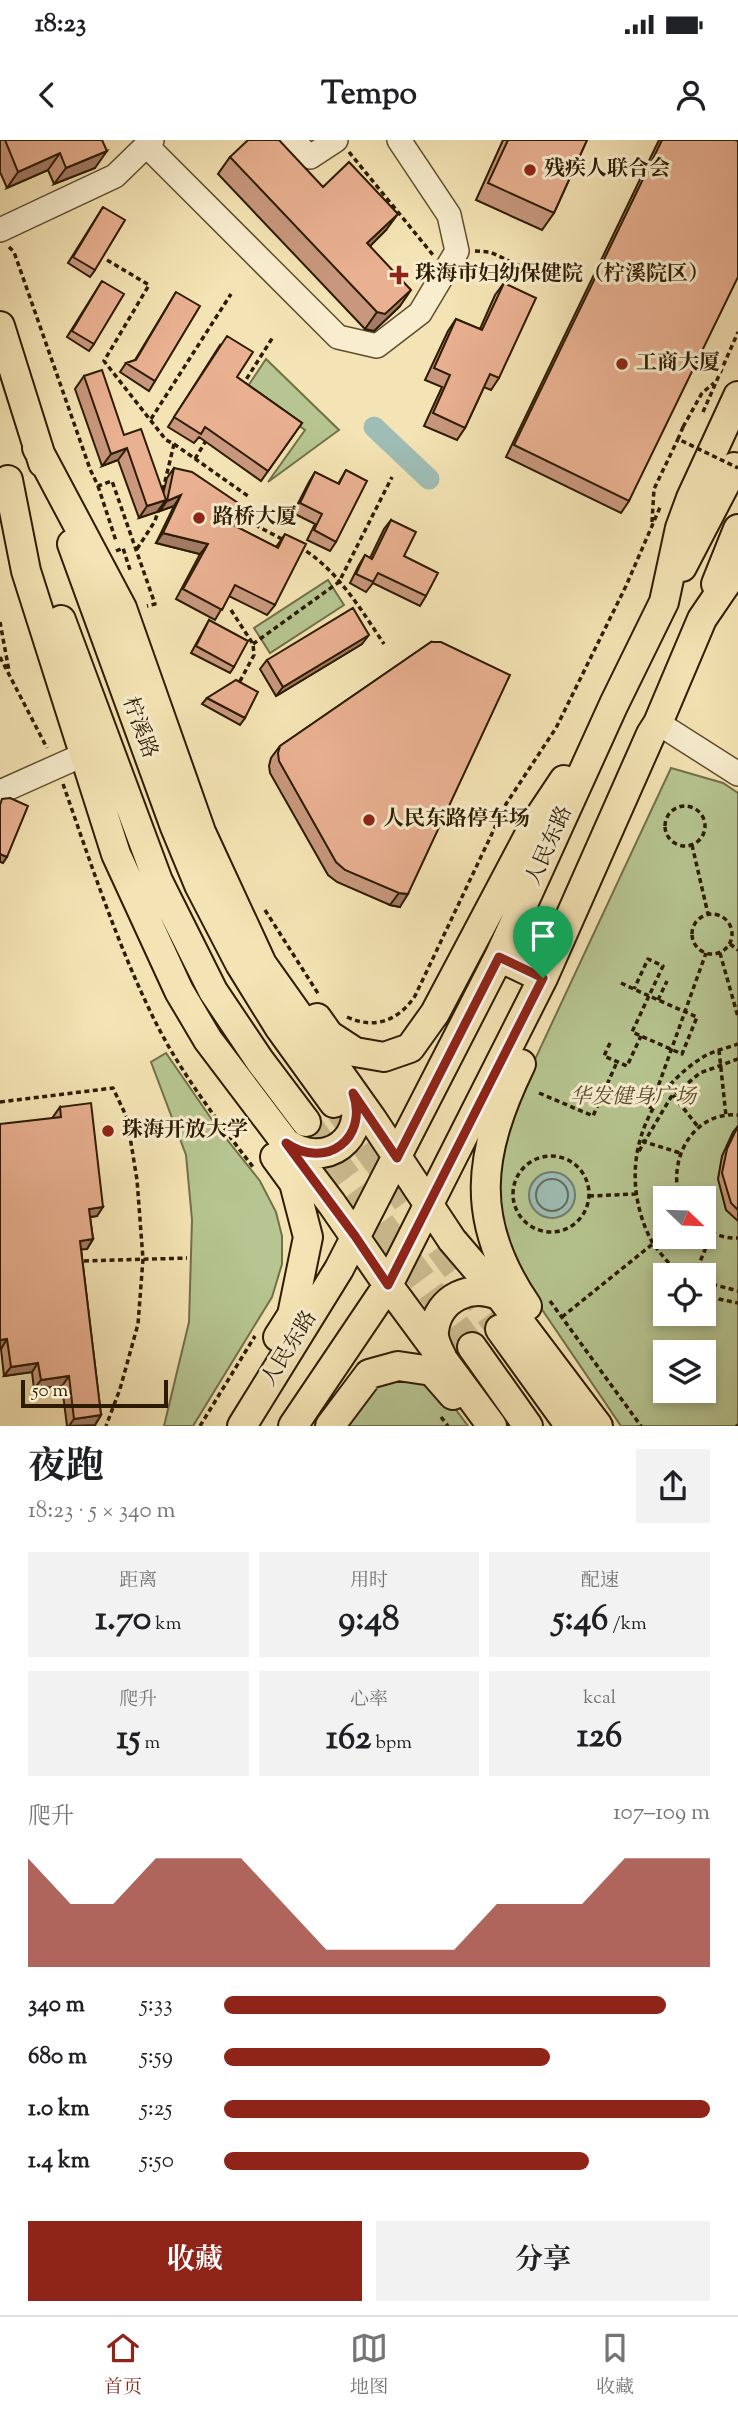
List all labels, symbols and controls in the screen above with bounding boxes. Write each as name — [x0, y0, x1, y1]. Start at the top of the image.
text: 18:23 — [35, 6, 86, 43]
text: Tempo — [321, 72, 417, 118]
icon: back — [28, 76, 66, 114]
icon: person — [672, 76, 710, 114]
place label: 残疾人联合会 — [544, 155, 670, 185]
marker: 残疾人联合会 — [522, 162, 538, 178]
place label: 珠海市妇幼保健院（柠溪院区） — [415, 260, 709, 290]
marker: 珠海市妇幼保健院（柠溪院区） — [389, 265, 409, 285]
place label: 工商大厦 — [636, 349, 720, 379]
marker: 工商大厦 — [614, 356, 630, 372]
place label: 路桥大厦 — [213, 503, 297, 533]
marker: 路桥大厦 — [191, 510, 207, 526]
street label: 柠溪路 — [114, 693, 164, 763]
street label: 人民东路 — [519, 802, 581, 890]
place label: 人民东路停车场 — [383, 805, 530, 835]
marker: 人民东路停车场 — [361, 812, 377, 828]
pin — [513, 906, 573, 978]
icon: arrive — [524, 917, 562, 955]
park label: 华发健身广场 — [570, 1083, 698, 1113]
place label: 珠海开放大学 — [122, 1116, 248, 1146]
marker: 珠海开放大学 — [100, 1123, 116, 1139]
north arrow — [653, 1186, 716, 1250]
map controls — [653, 1186, 716, 1403]
button: locate — [653, 1263, 716, 1326]
street label: 人民东路 — [255, 1305, 325, 1393]
button: layers — [653, 1340, 716, 1403]
scale bar — [21, 1377, 168, 1409]
text: 50 m — [32, 1378, 68, 1405]
text: 夜跑 — [28, 1442, 104, 1496]
button: share — [636, 1449, 710, 1523]
text: 18:23 · 5 × 340 m — [28, 1495, 176, 1528]
text: 距离 — [119, 1568, 157, 1595]
text: 用时 — [350, 1568, 388, 1595]
text: 配速 — [581, 1568, 619, 1595]
text: 1.70 — [95, 1595, 151, 1646]
text: 9:48 — [338, 1595, 400, 1646]
text: 5:46 — [553, 1595, 608, 1646]
text: km — [151, 1611, 181, 1638]
text: /km — [608, 1611, 647, 1638]
text: kcal — [583, 1685, 616, 1712]
text: 爬升 — [119, 1687, 157, 1714]
text: 心率 — [350, 1687, 388, 1714]
text: 126 — [577, 1712, 623, 1763]
text: 15 — [117, 1714, 140, 1765]
text: 162 — [326, 1714, 371, 1765]
text: m — [140, 1730, 160, 1757]
text: bpm — [371, 1730, 412, 1757]
text: 107–109 m — [613, 1797, 710, 1830]
text: 爬升 — [28, 1801, 74, 1834]
text: 340 m — [28, 1989, 85, 2022]
text: 5:33 — [140, 1989, 172, 2022]
text: 680 m — [28, 2041, 87, 2074]
text: 5:59 — [140, 2041, 173, 2074]
text: 1.0 km — [28, 2093, 90, 2126]
text: 5:25 — [140, 2093, 172, 2126]
text: 1.4 km — [28, 2145, 90, 2178]
text: 5:50 — [140, 2145, 174, 2178]
button: 收藏 — [28, 2221, 362, 2301]
button: 分享 — [376, 2221, 710, 2301]
tab: 首页 — [104, 2329, 142, 2402]
tab: 地图 — [350, 2329, 388, 2402]
tab: 收藏 — [596, 2329, 634, 2402]

